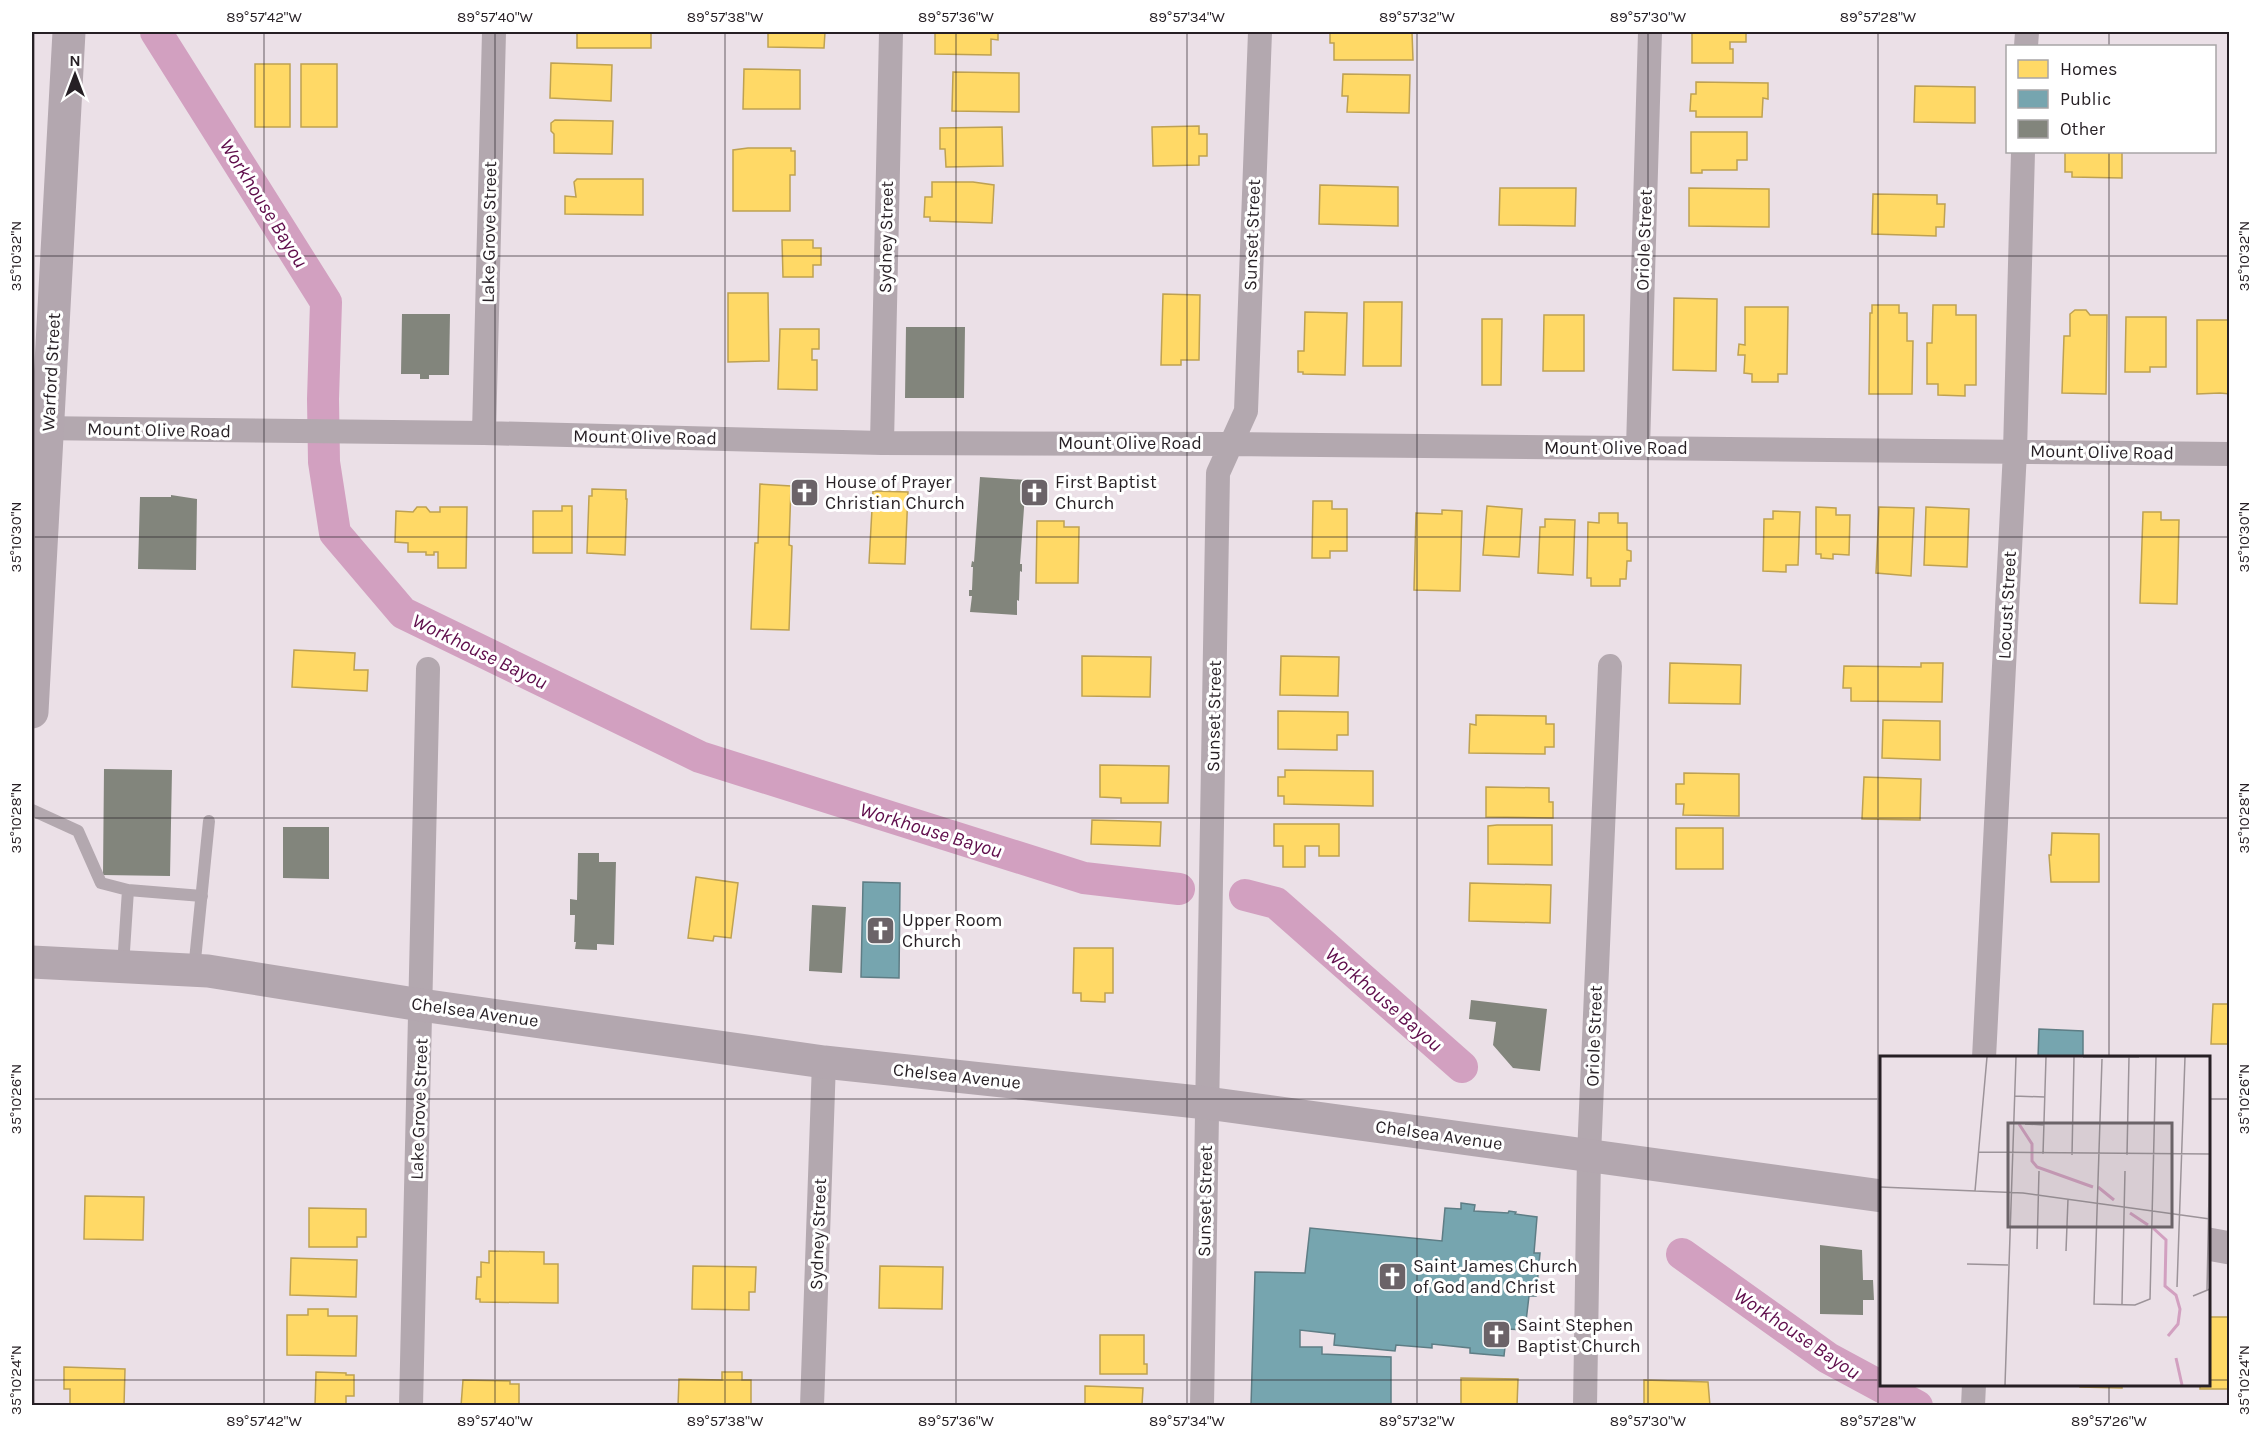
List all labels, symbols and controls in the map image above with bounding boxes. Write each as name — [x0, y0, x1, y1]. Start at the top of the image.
text: 89°57'42"W — [226, 8, 302, 26]
text: 89°57'40"W — [457, 8, 534, 26]
text: 89°57'38"W — [687, 8, 764, 26]
text: 89°57'36"W — [918, 8, 995, 26]
text: 89°57'34"W — [1149, 8, 1225, 26]
text: 89°57'32"W — [1379, 8, 1456, 26]
text: 89°57'30"W — [1610, 8, 1687, 26]
text: 89°57'28"W — [1840, 8, 1917, 26]
north arrow — [45, 45, 105, 105]
legend — [2006, 45, 2216, 153]
text: N — [69, 51, 81, 70]
text: Homes — [2060, 58, 2117, 80]
text: Public — [2060, 88, 2111, 110]
text: Other — [2060, 118, 2105, 140]
water label: Workhouse Bayou — [215, 135, 312, 272]
street label: Lake Grove Street — [477, 161, 501, 303]
street label: Sunset Street — [1239, 179, 1265, 291]
street label: Sydney Street — [874, 181, 898, 293]
street label: Oriole Street — [1631, 189, 1657, 291]
text: 35°10'32"N — [7, 221, 25, 291]
text: 35°10'32"N — [2235, 221, 2253, 291]
street label: Warford Street — [37, 312, 65, 432]
street label: Mount Olive Road — [87, 418, 231, 442]
street label: Mount Olive Road — [573, 425, 717, 449]
street label: Mount Olive Road — [1058, 432, 1202, 454]
street label: Mount Olive Road — [1544, 437, 1688, 459]
street label: Mount Olive Road — [2030, 440, 2174, 464]
place label: House of Prayer Christian Church — [825, 471, 965, 514]
place label: First Baptist Church — [1055, 471, 1157, 514]
church icon: House of Prayer Christian Church — [788, 476, 820, 508]
church icon: First Baptist Church — [1018, 476, 1050, 508]
text: 35°10'30"N — [7, 502, 25, 572]
text: 35°10'30"N — [2235, 502, 2253, 572]
street label: Locust Street — [1993, 550, 2021, 660]
water label: Workhouse Bayou — [408, 609, 551, 694]
street label: Sunset Street — [1202, 660, 1226, 772]
text: 35°10'28"N — [7, 782, 25, 854]
text: 35°10'28"N — [2235, 782, 2253, 854]
water label: Workhouse Bayou — [857, 798, 1005, 863]
place label: Upper Room Church — [902, 909, 1002, 952]
church icon: Upper Room Church — [865, 914, 897, 946]
water label: Workhouse Bayou — [1320, 942, 1447, 1056]
street label: Oriole Street — [1581, 985, 1607, 1087]
street label: Chelsea Avenue — [410, 992, 540, 1032]
street label: Lake Grove Street — [406, 1037, 432, 1180]
inset map — [1880, 1056, 2210, 1386]
street label: Chelsea Avenue — [892, 1058, 1022, 1094]
text: 35°10'26"N — [7, 1064, 25, 1134]
text: 35°10'26"N — [2235, 1064, 2253, 1134]
street label: Chelsea Avenue — [1374, 1115, 1504, 1155]
street label: Sunset Street — [1193, 1145, 1217, 1257]
street label: Sydney Street — [805, 1177, 831, 1290]
place label: Saint James Church of God and Christ — [1413, 1255, 1578, 1298]
church icon: Saint James Church of God and Christ — [1376, 1260, 1408, 1292]
water label: Workhouse Bayou — [1729, 1283, 1864, 1384]
place label: Saint Stephen Baptist Church — [1517, 1314, 1641, 1357]
church icon: Saint Stephen Baptist Church — [1480, 1319, 1512, 1351]
text: 35°10'24"N — [7, 1345, 25, 1415]
text: 35°10'24"N — [2235, 1345, 2253, 1415]
text: 89°57'42"W — [226, 1412, 302, 1430]
text: 89°57'40"W — [457, 1412, 534, 1430]
text: 89°57'38"W — [687, 1412, 764, 1430]
text: 89°57'36"W — [918, 1412, 995, 1430]
text: 89°57'34"W — [1149, 1412, 1225, 1430]
text: 89°57'32"W — [1379, 1412, 1456, 1430]
text: 89°57'30"W — [1610, 1412, 1687, 1430]
text: 89°57'28"W — [1840, 1412, 1917, 1430]
text: 89°57'26"W — [2071, 1412, 2148, 1430]

